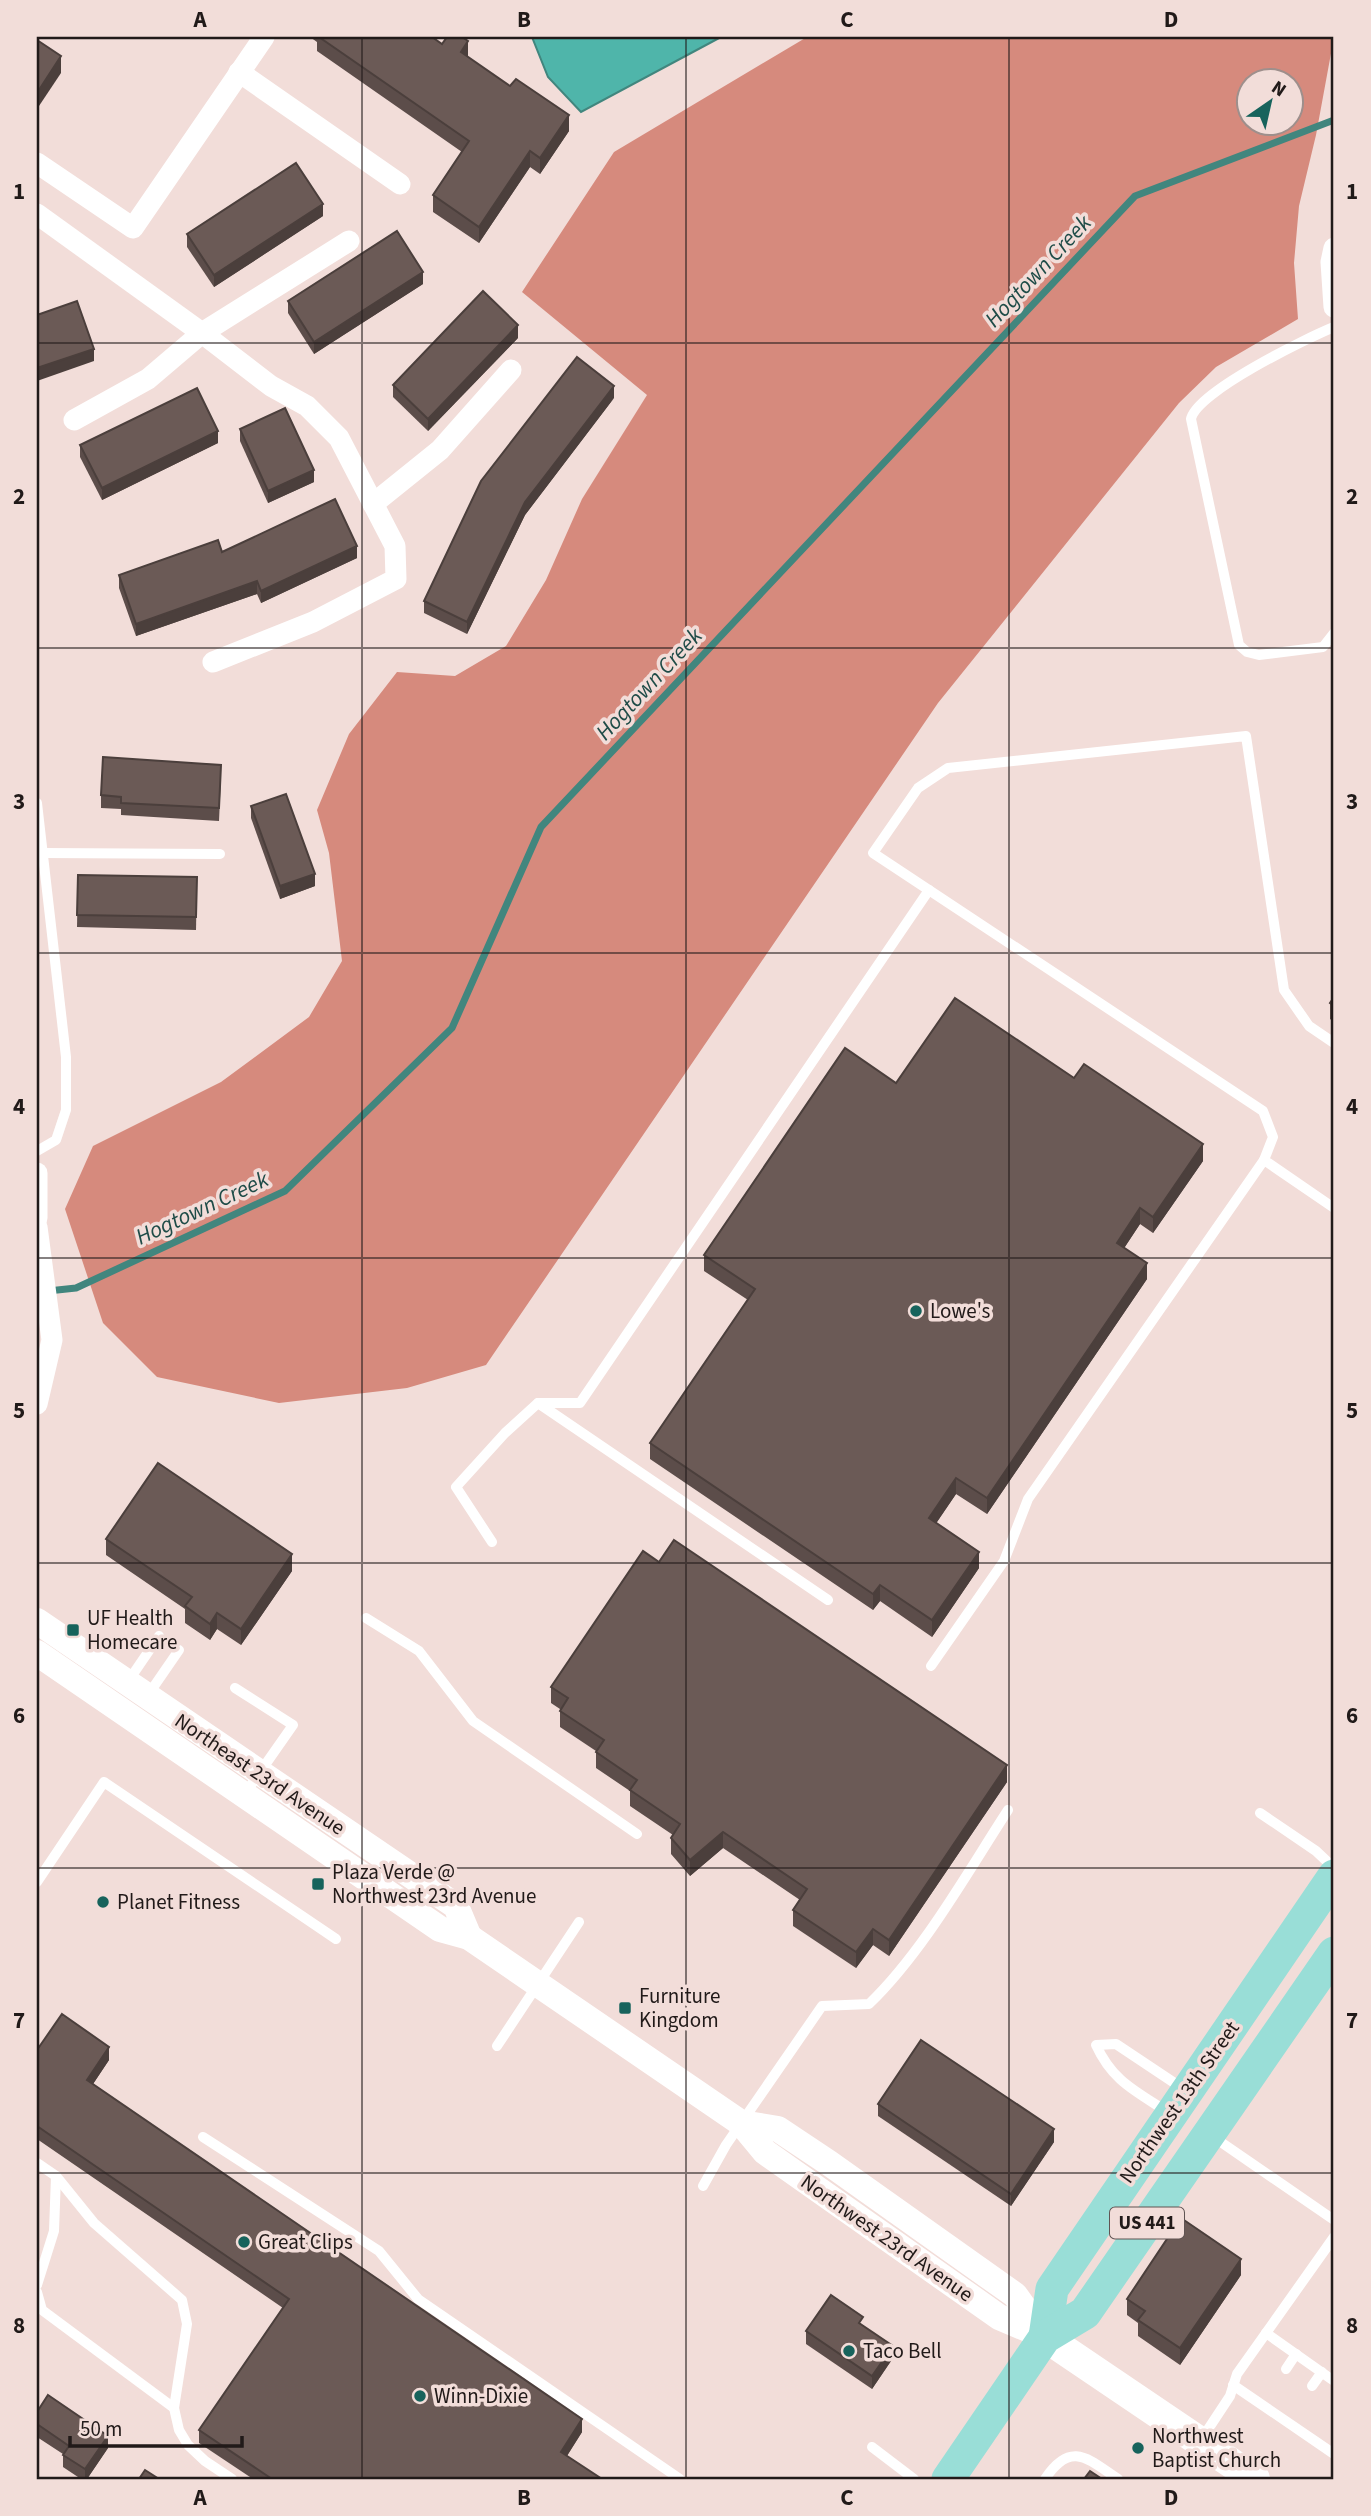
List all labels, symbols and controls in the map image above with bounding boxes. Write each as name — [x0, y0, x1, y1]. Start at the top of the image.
text: A — [192, 3, 207, 36]
text: B — [517, 3, 531, 36]
text: C — [840, 3, 854, 36]
text: D — [1164, 3, 1178, 36]
north arrow — [1234, 66, 1304, 136]
text: N — [1266, 74, 1291, 104]
text: 1 — [13, 175, 25, 208]
text: 1 — [1346, 175, 1358, 208]
water label: Hogtown Creek — [977, 207, 1100, 335]
text: 2 — [13, 480, 25, 513]
text: 2 — [1346, 480, 1358, 513]
water label: Hogtown Creek — [588, 620, 711, 748]
text: 3 — [13, 785, 25, 818]
text: 3 — [1346, 785, 1358, 818]
text: 4 — [13, 1090, 25, 1123]
text: 4 — [1346, 1090, 1358, 1123]
water label: Hogtown Creek — [130, 1162, 275, 1253]
place label: Lowe's — [930, 1296, 991, 1326]
marker: Lowe's — [908, 1303, 924, 1319]
text: 5 — [13, 1394, 25, 1427]
text: 5 — [1346, 1394, 1358, 1427]
place label: UF Health Homecare — [87, 1603, 177, 1657]
marker: UF Health Homecare — [65, 1622, 81, 1638]
text: 6 — [13, 1699, 25, 1732]
text: 6 — [1346, 1699, 1358, 1732]
street label: Northeast 23rd Avenue — [169, 1706, 351, 1842]
place label: Plaza Verde @ Northwest 23rd Avenue — [332, 1857, 536, 1911]
marker: Plaza Verde @ Northwest 23rd Avenue — [310, 1876, 326, 1892]
place label: Planet Fitness — [117, 1887, 240, 1917]
marker: Planet Fitness — [95, 1894, 111, 1910]
place label: Furniture Kingdom — [639, 1981, 720, 2035]
marker: Furniture Kingdom — [617, 2000, 633, 2016]
text: 7 — [13, 2004, 25, 2037]
text: 7 — [1346, 2004, 1358, 2037]
street label: Northwest 13th Street — [1112, 2015, 1246, 2189]
street label: Northwest 23rd Avenue — [795, 2167, 979, 2309]
road number: US 441 — [1110, 2208, 1184, 2238]
place label: Great Clips — [258, 2227, 353, 2257]
marker: Great Clips — [236, 2234, 252, 2250]
text: 8 — [13, 2309, 25, 2342]
text: 8 — [1346, 2309, 1358, 2342]
place label: Taco Bell — [863, 2336, 942, 2366]
marker: Taco Bell — [841, 2343, 857, 2359]
place label: Winn-Dixie — [434, 2381, 528, 2411]
marker: Winn-Dixie — [412, 2388, 428, 2404]
scale bar — [70, 2404, 242, 2448]
text: 50 m — [80, 2414, 122, 2444]
place label: Northwest Baptist Church — [1152, 2421, 1281, 2475]
marker: Northwest Baptist Church — [1130, 2440, 1146, 2456]
text: A — [192, 2481, 207, 2514]
text: B — [517, 2481, 531, 2514]
text: C — [840, 2481, 854, 2514]
text: D — [1164, 2481, 1178, 2514]

